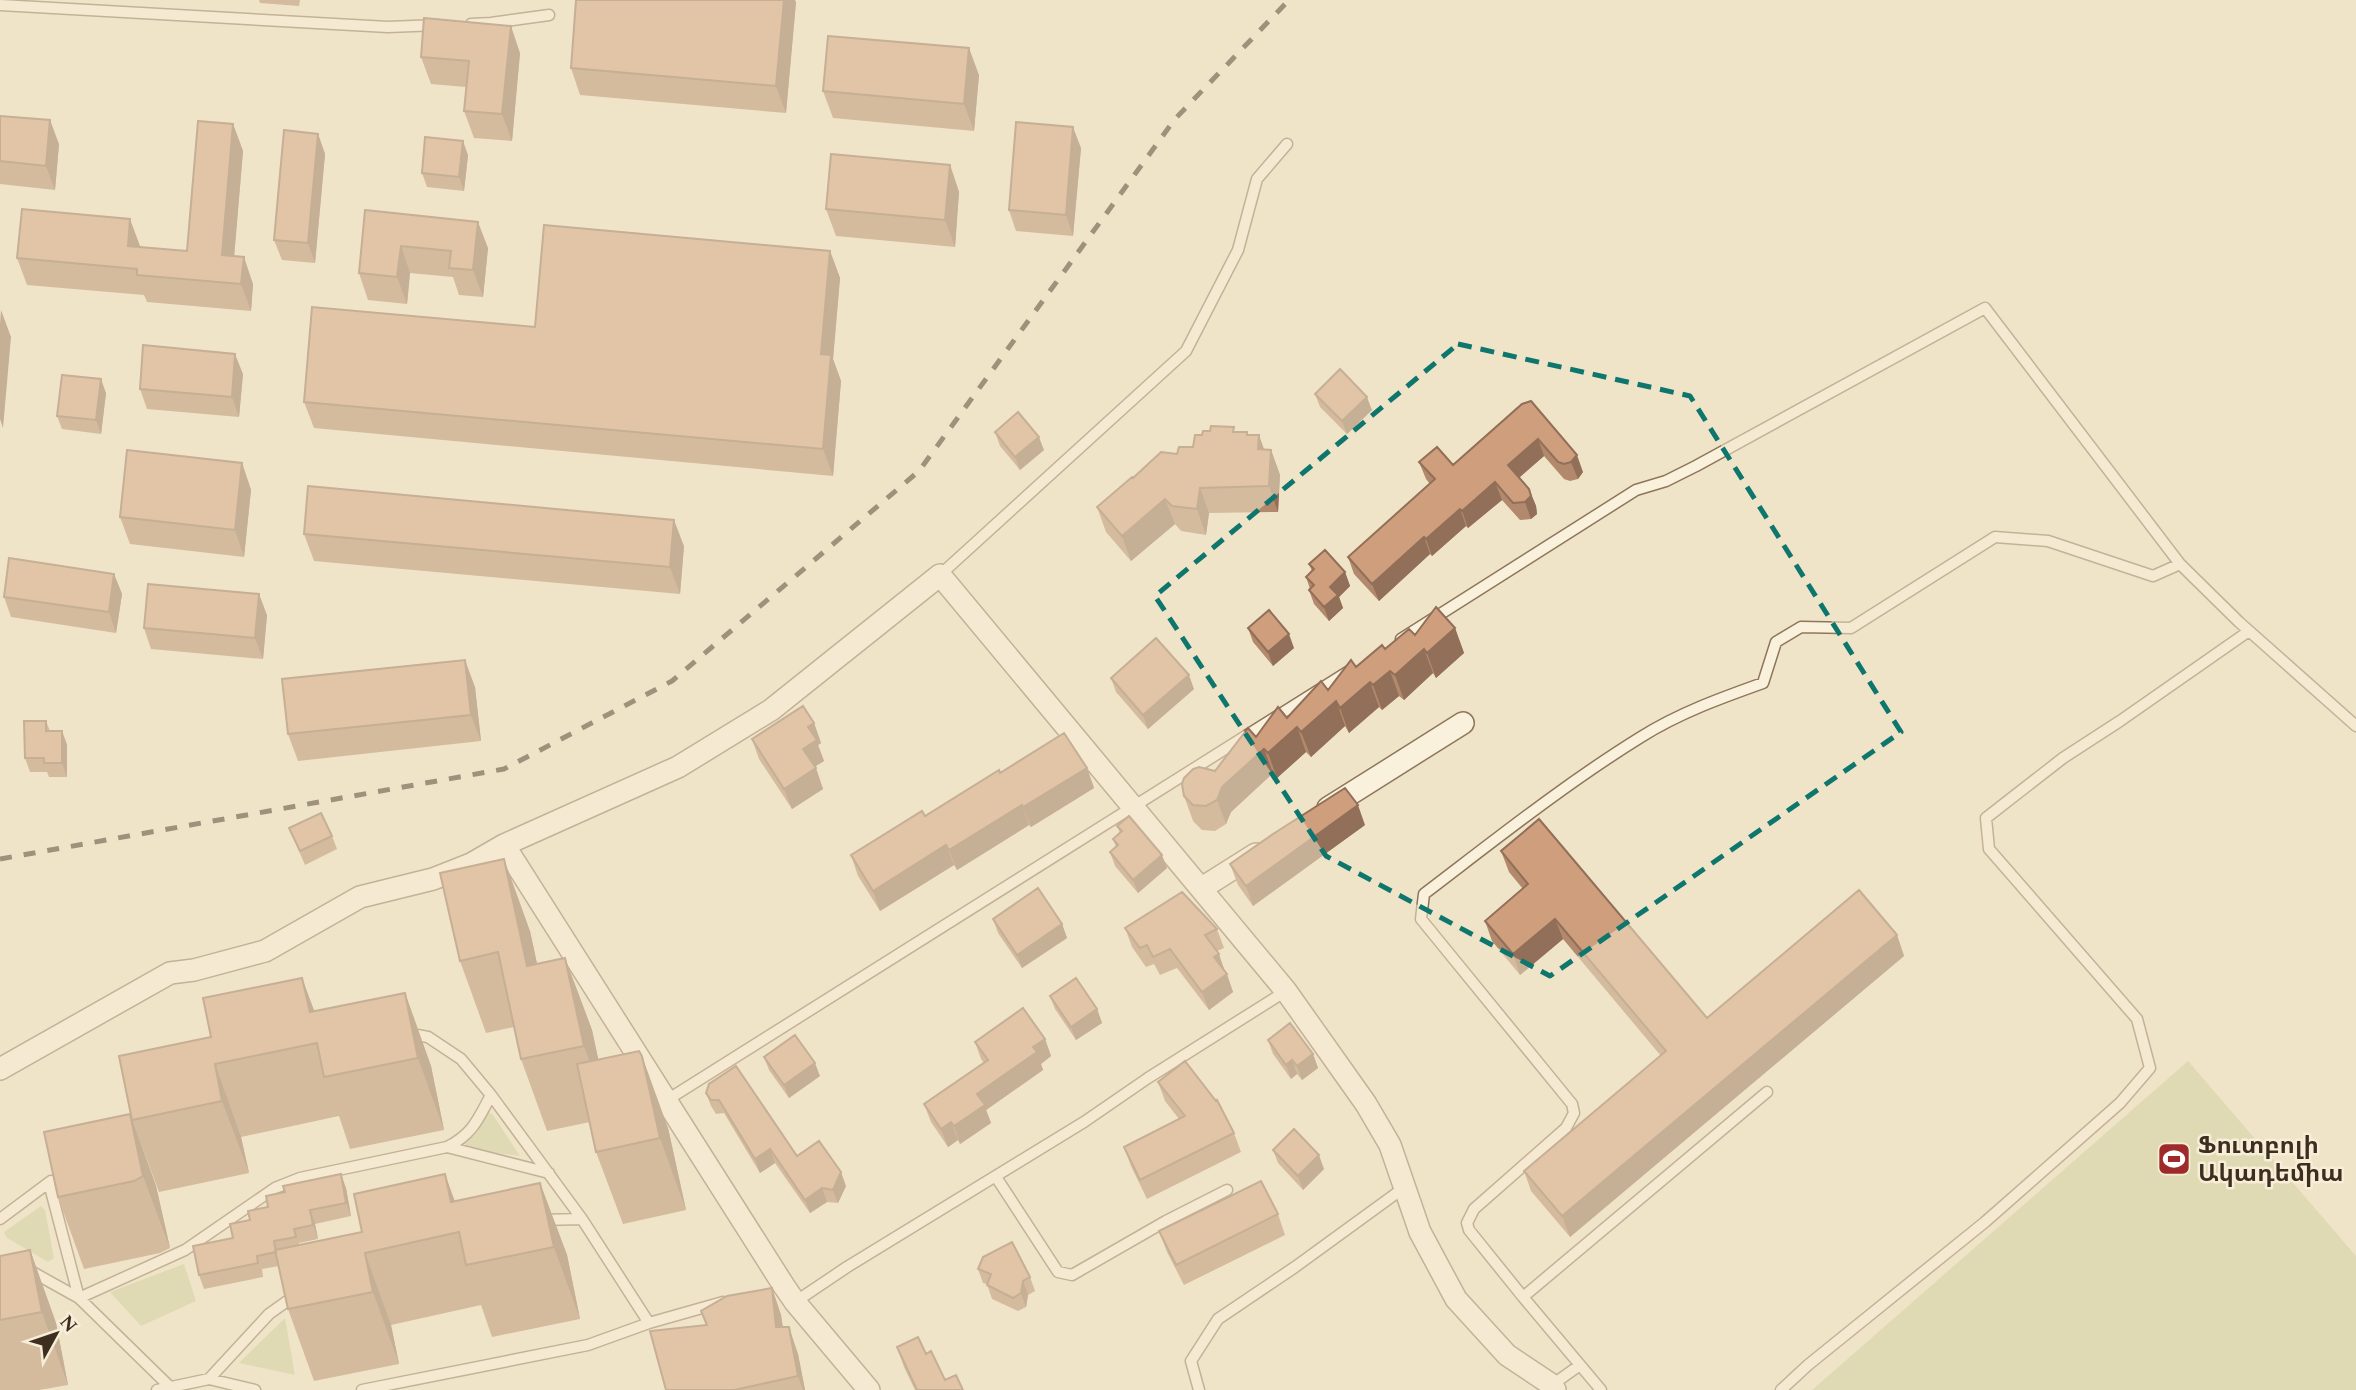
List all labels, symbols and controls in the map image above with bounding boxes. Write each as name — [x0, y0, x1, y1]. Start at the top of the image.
place label: Ֆուտբոլի Ակադեմիա — [2198, 1128, 2344, 1192]
sports icon: Ֆուտբոլի Ակադեմիա — [2155, 1140, 2193, 1178]
north arrow — [21, 1299, 91, 1369]
text: N — [52, 1309, 84, 1339]

